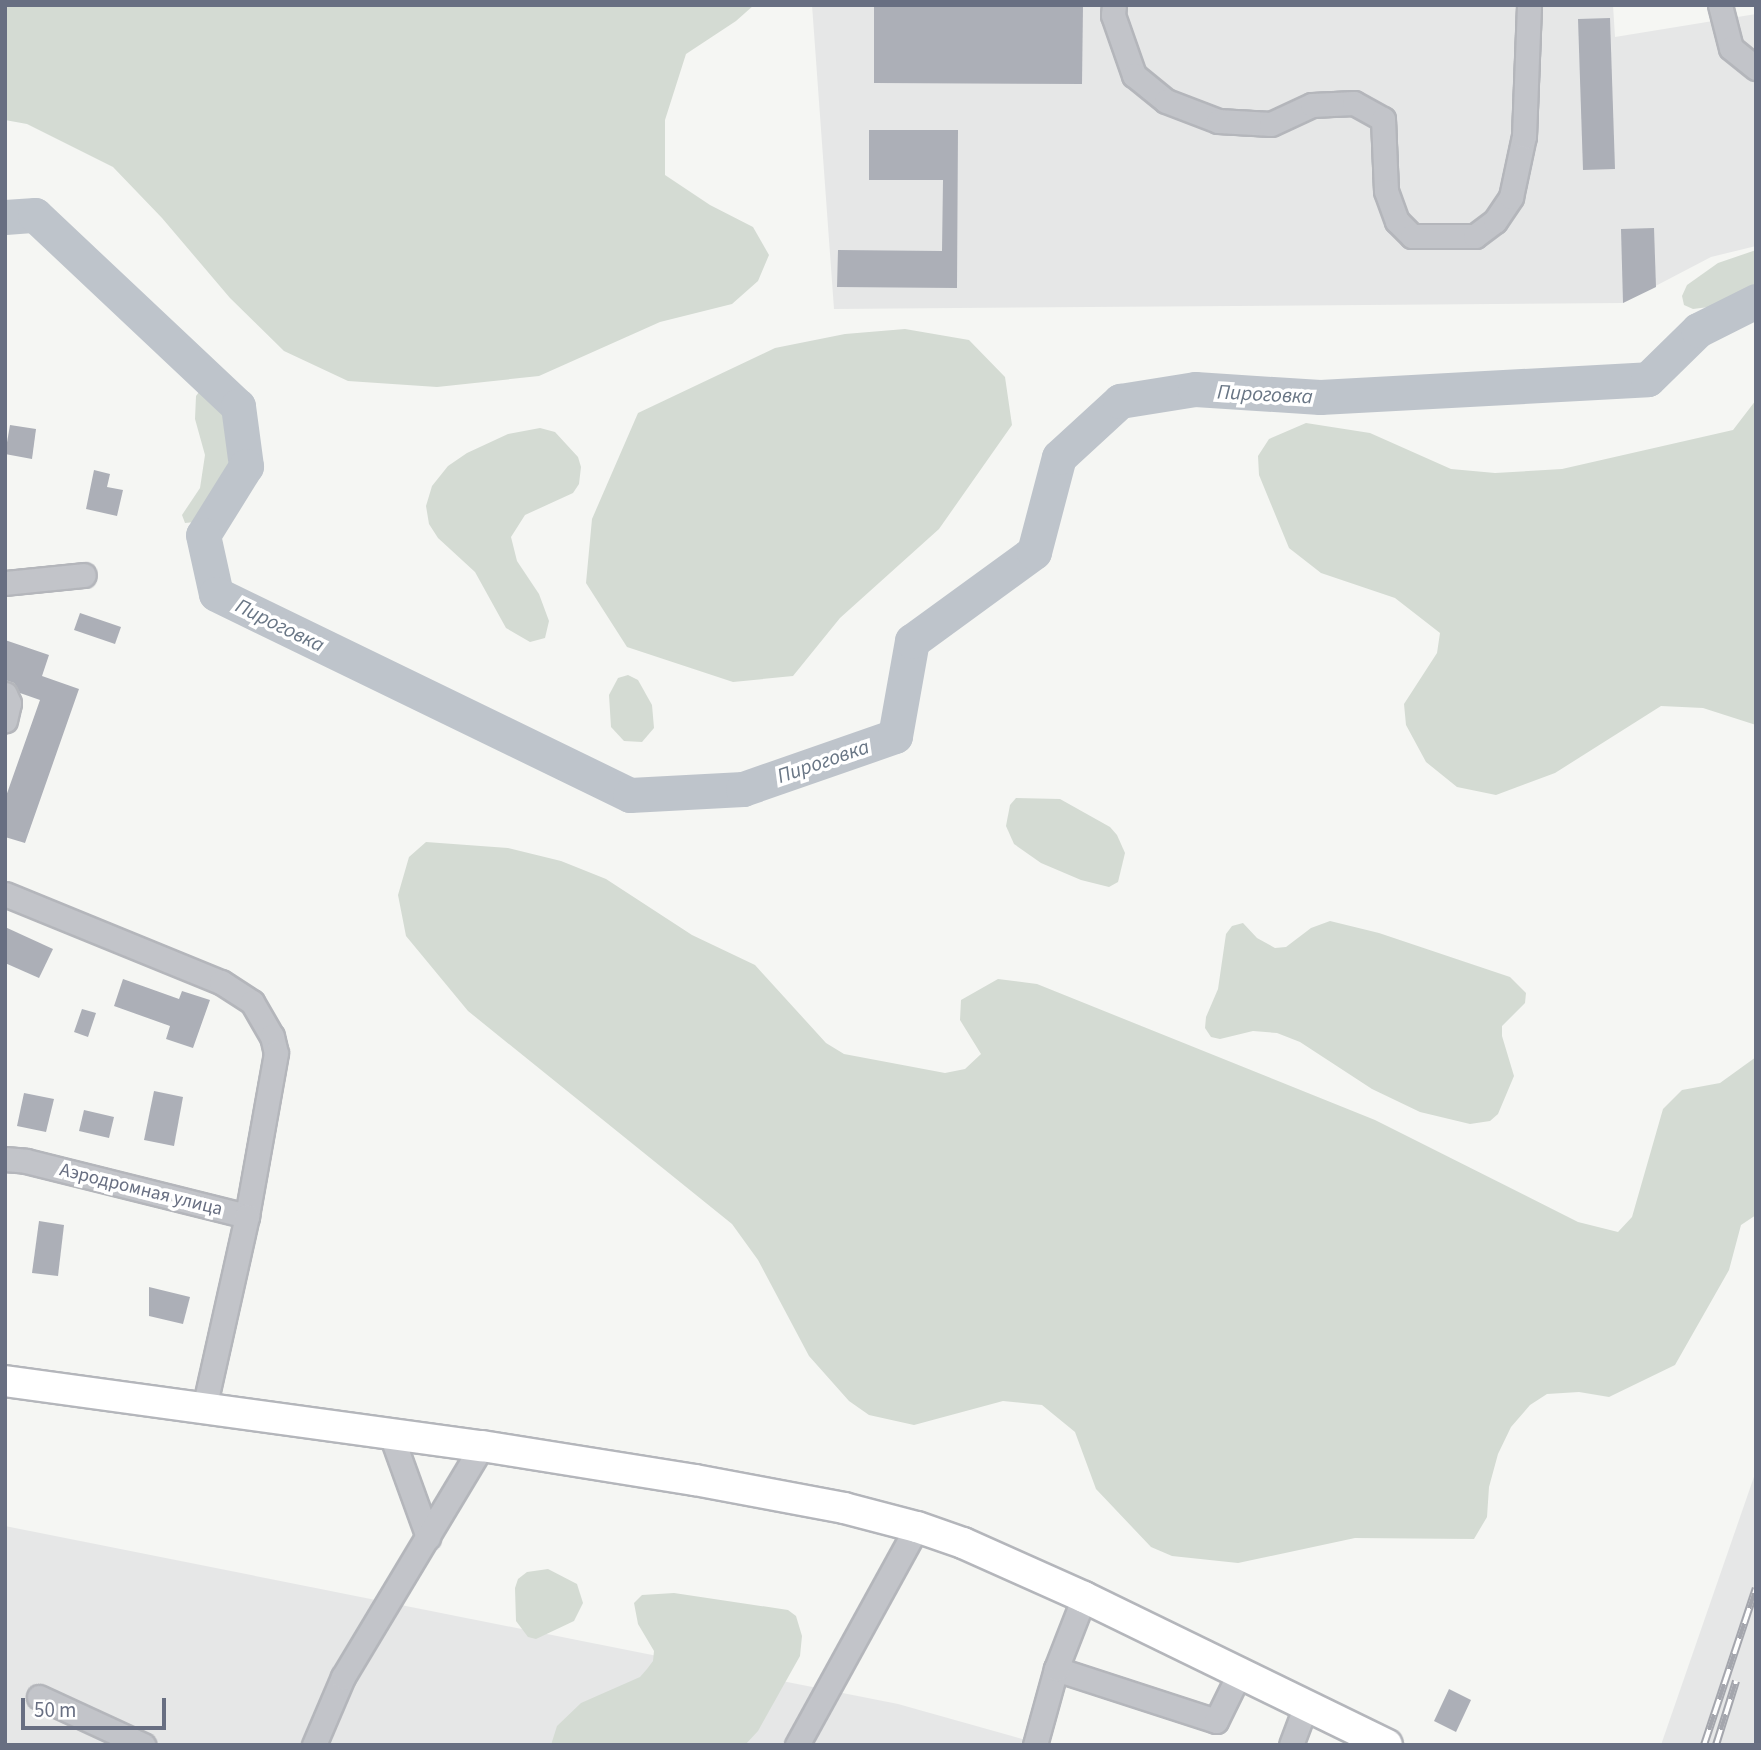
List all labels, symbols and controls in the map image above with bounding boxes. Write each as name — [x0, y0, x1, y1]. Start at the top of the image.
water label: Пироговка — [1216, 379, 1314, 409]
water label: Пироговка — [231, 593, 329, 657]
water label: Пироговка — [774, 733, 872, 789]
street label: Аэродромная улица — [57, 1159, 225, 1221]
scale bar — [24, 1684, 170, 1728]
text: 50 m — [34, 1695, 76, 1725]

